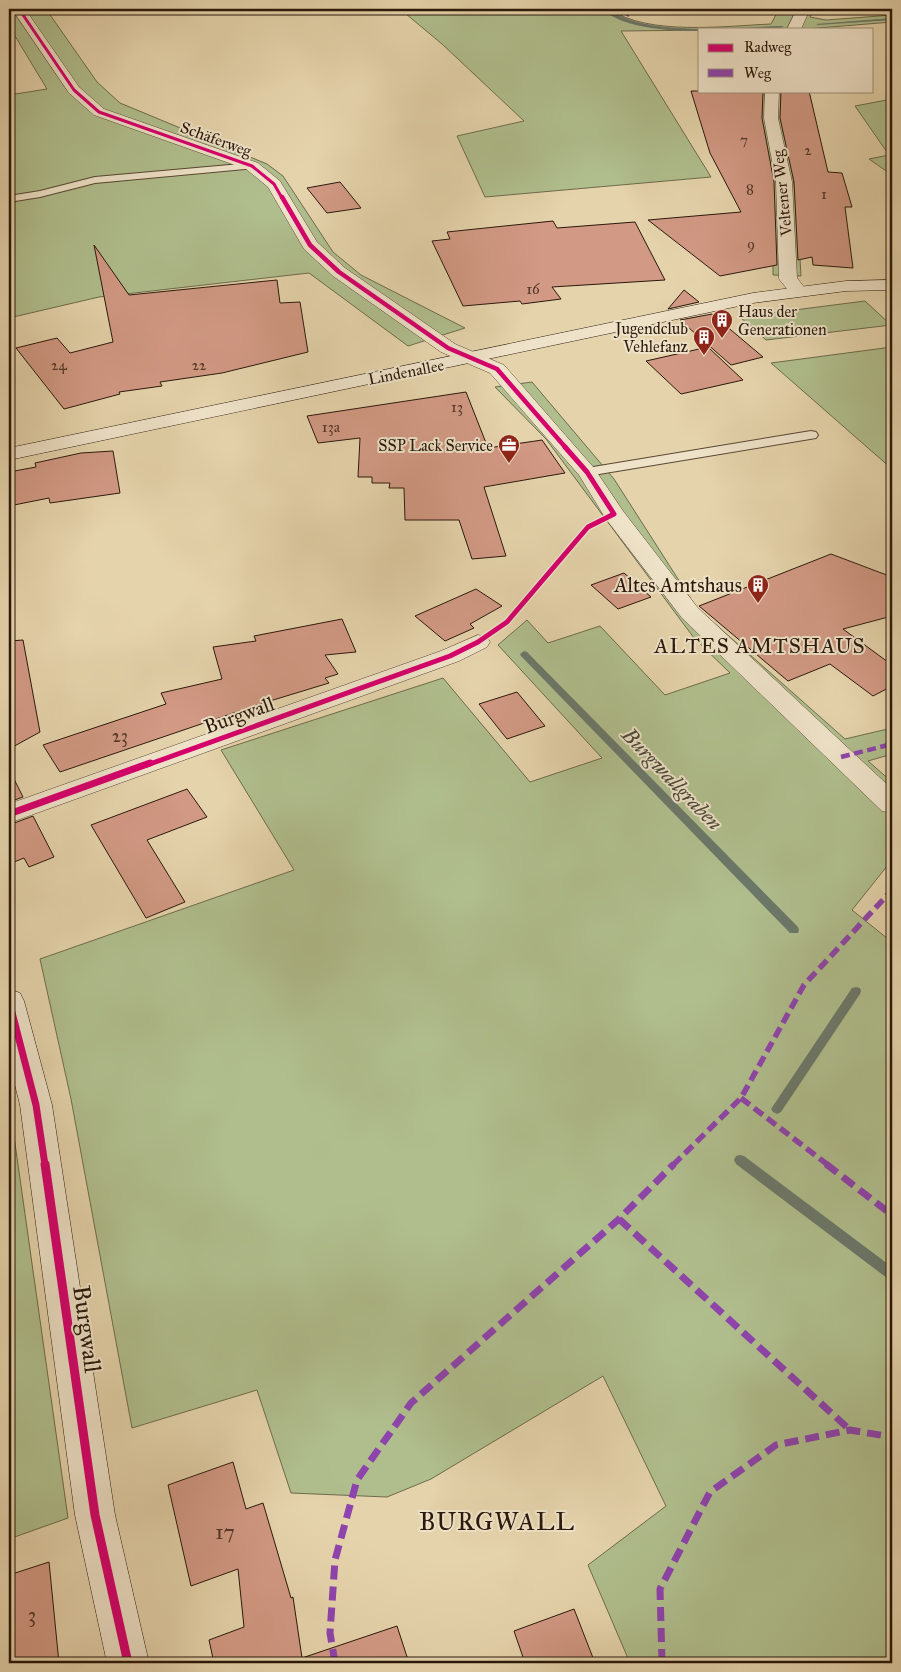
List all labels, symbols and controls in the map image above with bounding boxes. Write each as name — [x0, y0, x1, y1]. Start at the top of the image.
legend — [698, 28, 874, 92]
text: Radweg — [744, 38, 792, 56]
text: Weg — [744, 64, 772, 82]
street label: Schäferweg — [178, 117, 255, 162]
house number: 7 — [740, 131, 748, 149]
house number: 2 — [804, 141, 812, 159]
street label: Veltener Weg — [768, 148, 797, 238]
house number: 8 — [746, 180, 754, 198]
house number: 1 — [821, 185, 827, 203]
house number: 9 — [747, 235, 755, 253]
house number: 16 — [526, 280, 541, 298]
place label: Haus der Generationen — [738, 302, 827, 339]
building icon: Haus der Generationen — [710, 308, 734, 339]
place label: Jugendclub Vehlefanz — [613, 319, 689, 356]
building icon: Jugendclub Vehlefanz — [692, 325, 716, 356]
street label: Lindenallee — [366, 355, 446, 389]
house number: 24 — [51, 356, 68, 374]
house number: 22 — [192, 356, 207, 374]
house number: 13 — [451, 398, 463, 416]
house number: 13a — [322, 418, 341, 436]
office icon: SSP Lack Service — [497, 433, 521, 464]
place label: SSP Lack Service — [378, 436, 493, 455]
place label: Altes Amtshaus — [613, 573, 742, 597]
building icon: Altes Amtshaus — [746, 573, 770, 604]
district label: ALTES AMTSHAUS — [653, 633, 866, 659]
street label: Burgwall — [200, 691, 278, 740]
water label: Burgwallgraben — [616, 721, 728, 836]
house number: 23 — [112, 725, 128, 747]
street label: Burgwall — [66, 1283, 108, 1375]
district label: BURGWALL — [419, 1506, 575, 1537]
house number: 17 — [215, 1519, 235, 1545]
house number: 3 — [28, 1602, 36, 1628]

